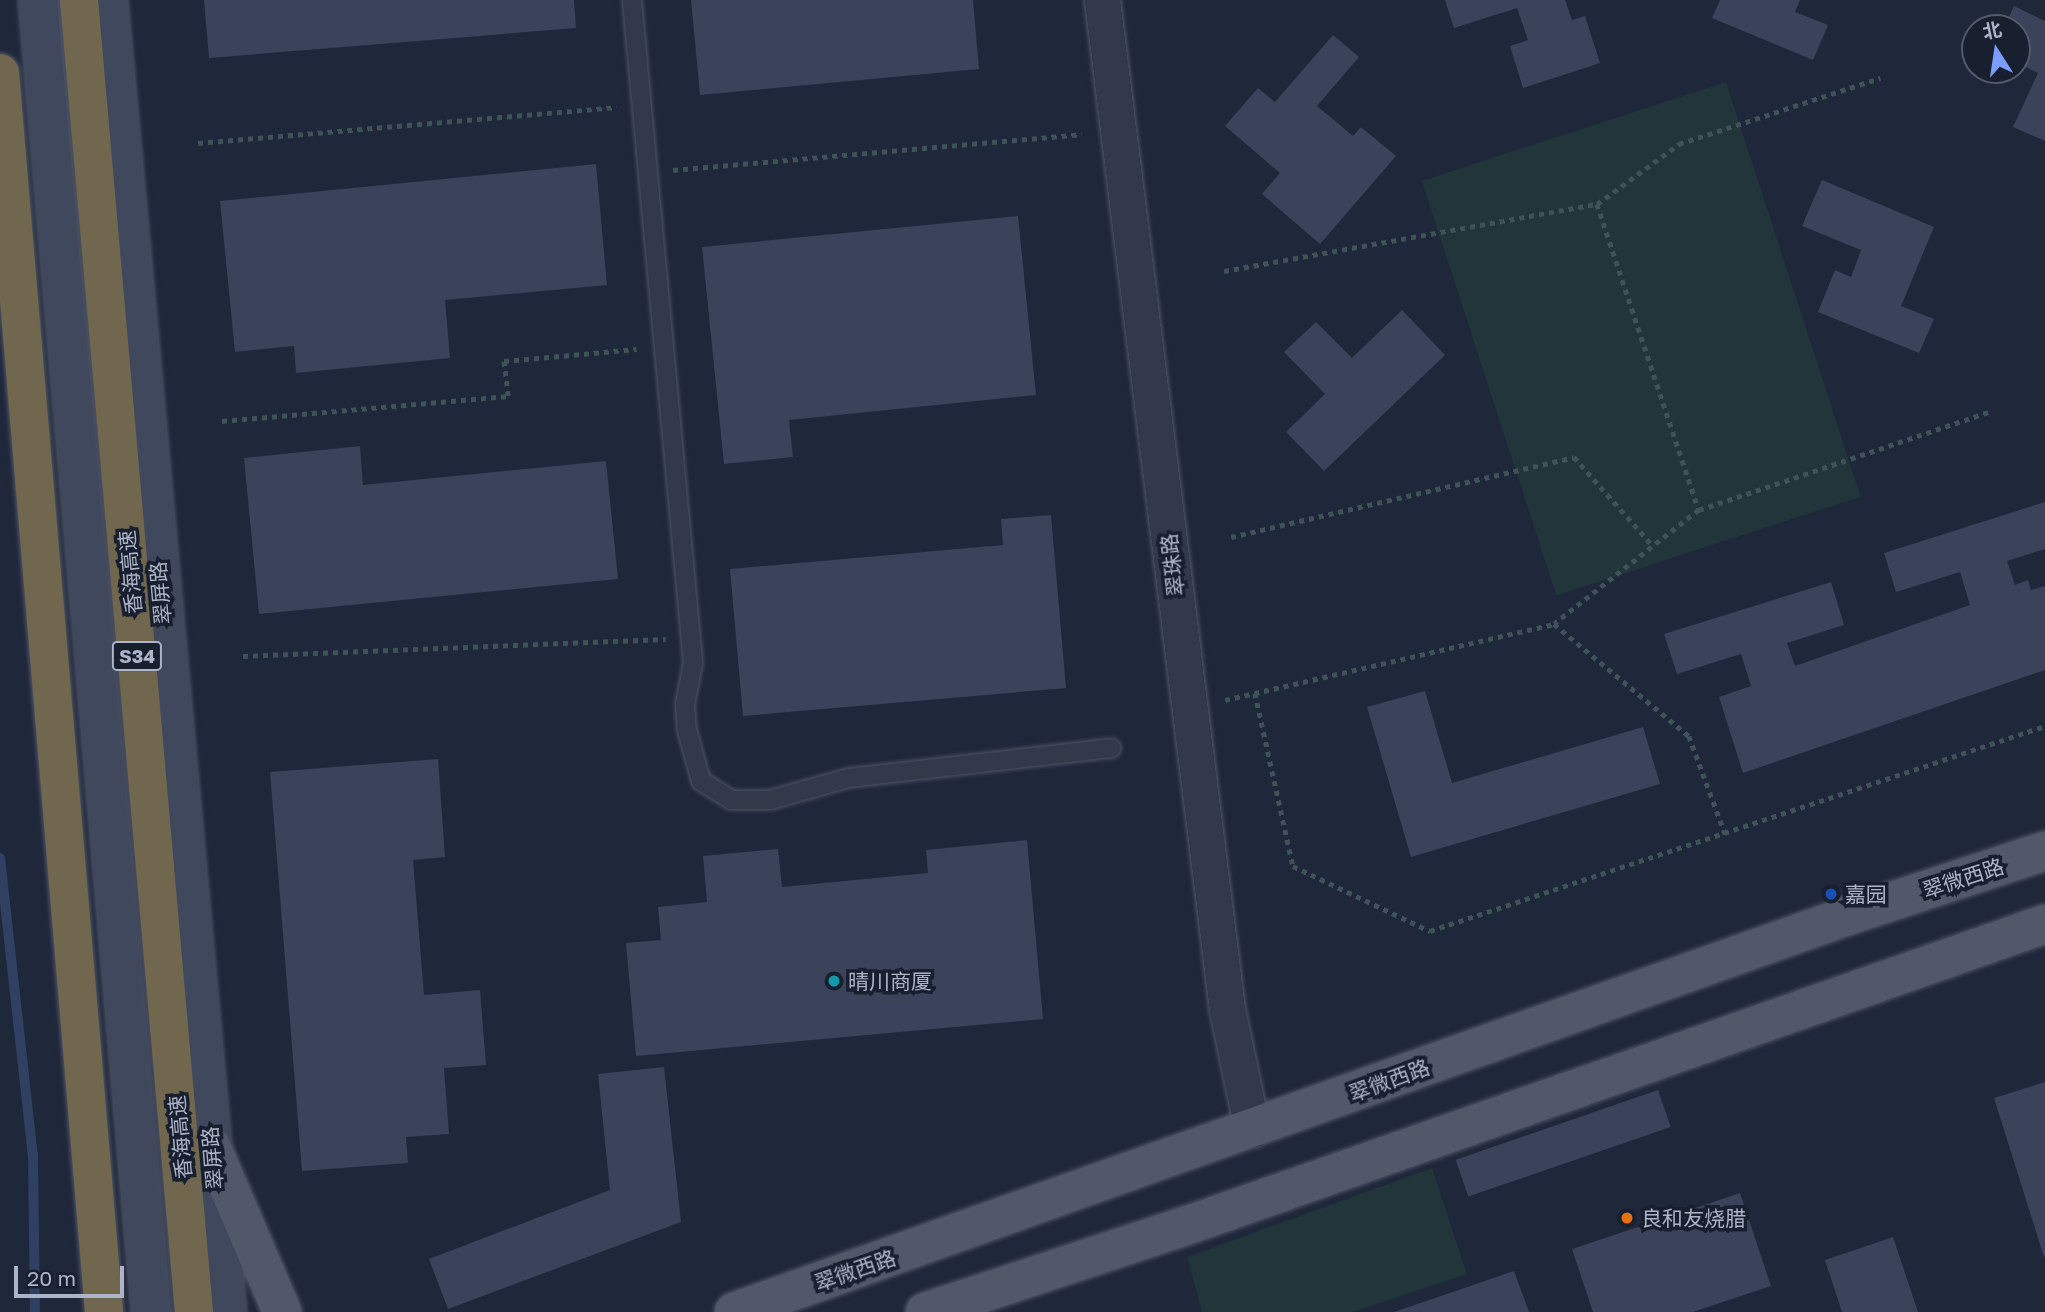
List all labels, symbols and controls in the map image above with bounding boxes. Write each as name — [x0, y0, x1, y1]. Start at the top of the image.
north arrow — [1961, 14, 2031, 84]
text: 北 — [1980, 17, 2004, 43]
street label: 香海高速 — [114, 529, 146, 615]
street label: 翠珠路 — [1156, 532, 1188, 598]
street label: 翠屏路 — [145, 561, 175, 625]
road number: S34 — [111, 640, 163, 671]
street label: 翠微西路 — [1919, 853, 2007, 903]
place label: 嘉园 — [1845, 881, 1887, 907]
marker: 嘉园 — [1823, 886, 1839, 902]
place label: 晴川商厦 — [848, 968, 932, 994]
marker: 晴川商厦 — [826, 973, 842, 989]
street label: 翠微西路 — [1345, 1054, 1433, 1106]
street label: 香海高速 — [164, 1094, 196, 1180]
street label: 翠屏路 — [197, 1126, 227, 1190]
place label: 良和友烧腊 — [1641, 1205, 1746, 1231]
marker: 良和友烧腊 — [1619, 1210, 1635, 1226]
street label: 翠微西路 — [811, 1244, 899, 1296]
scale bar — [18, 1252, 128, 1296]
text: 20 m — [27, 1265, 76, 1291]

